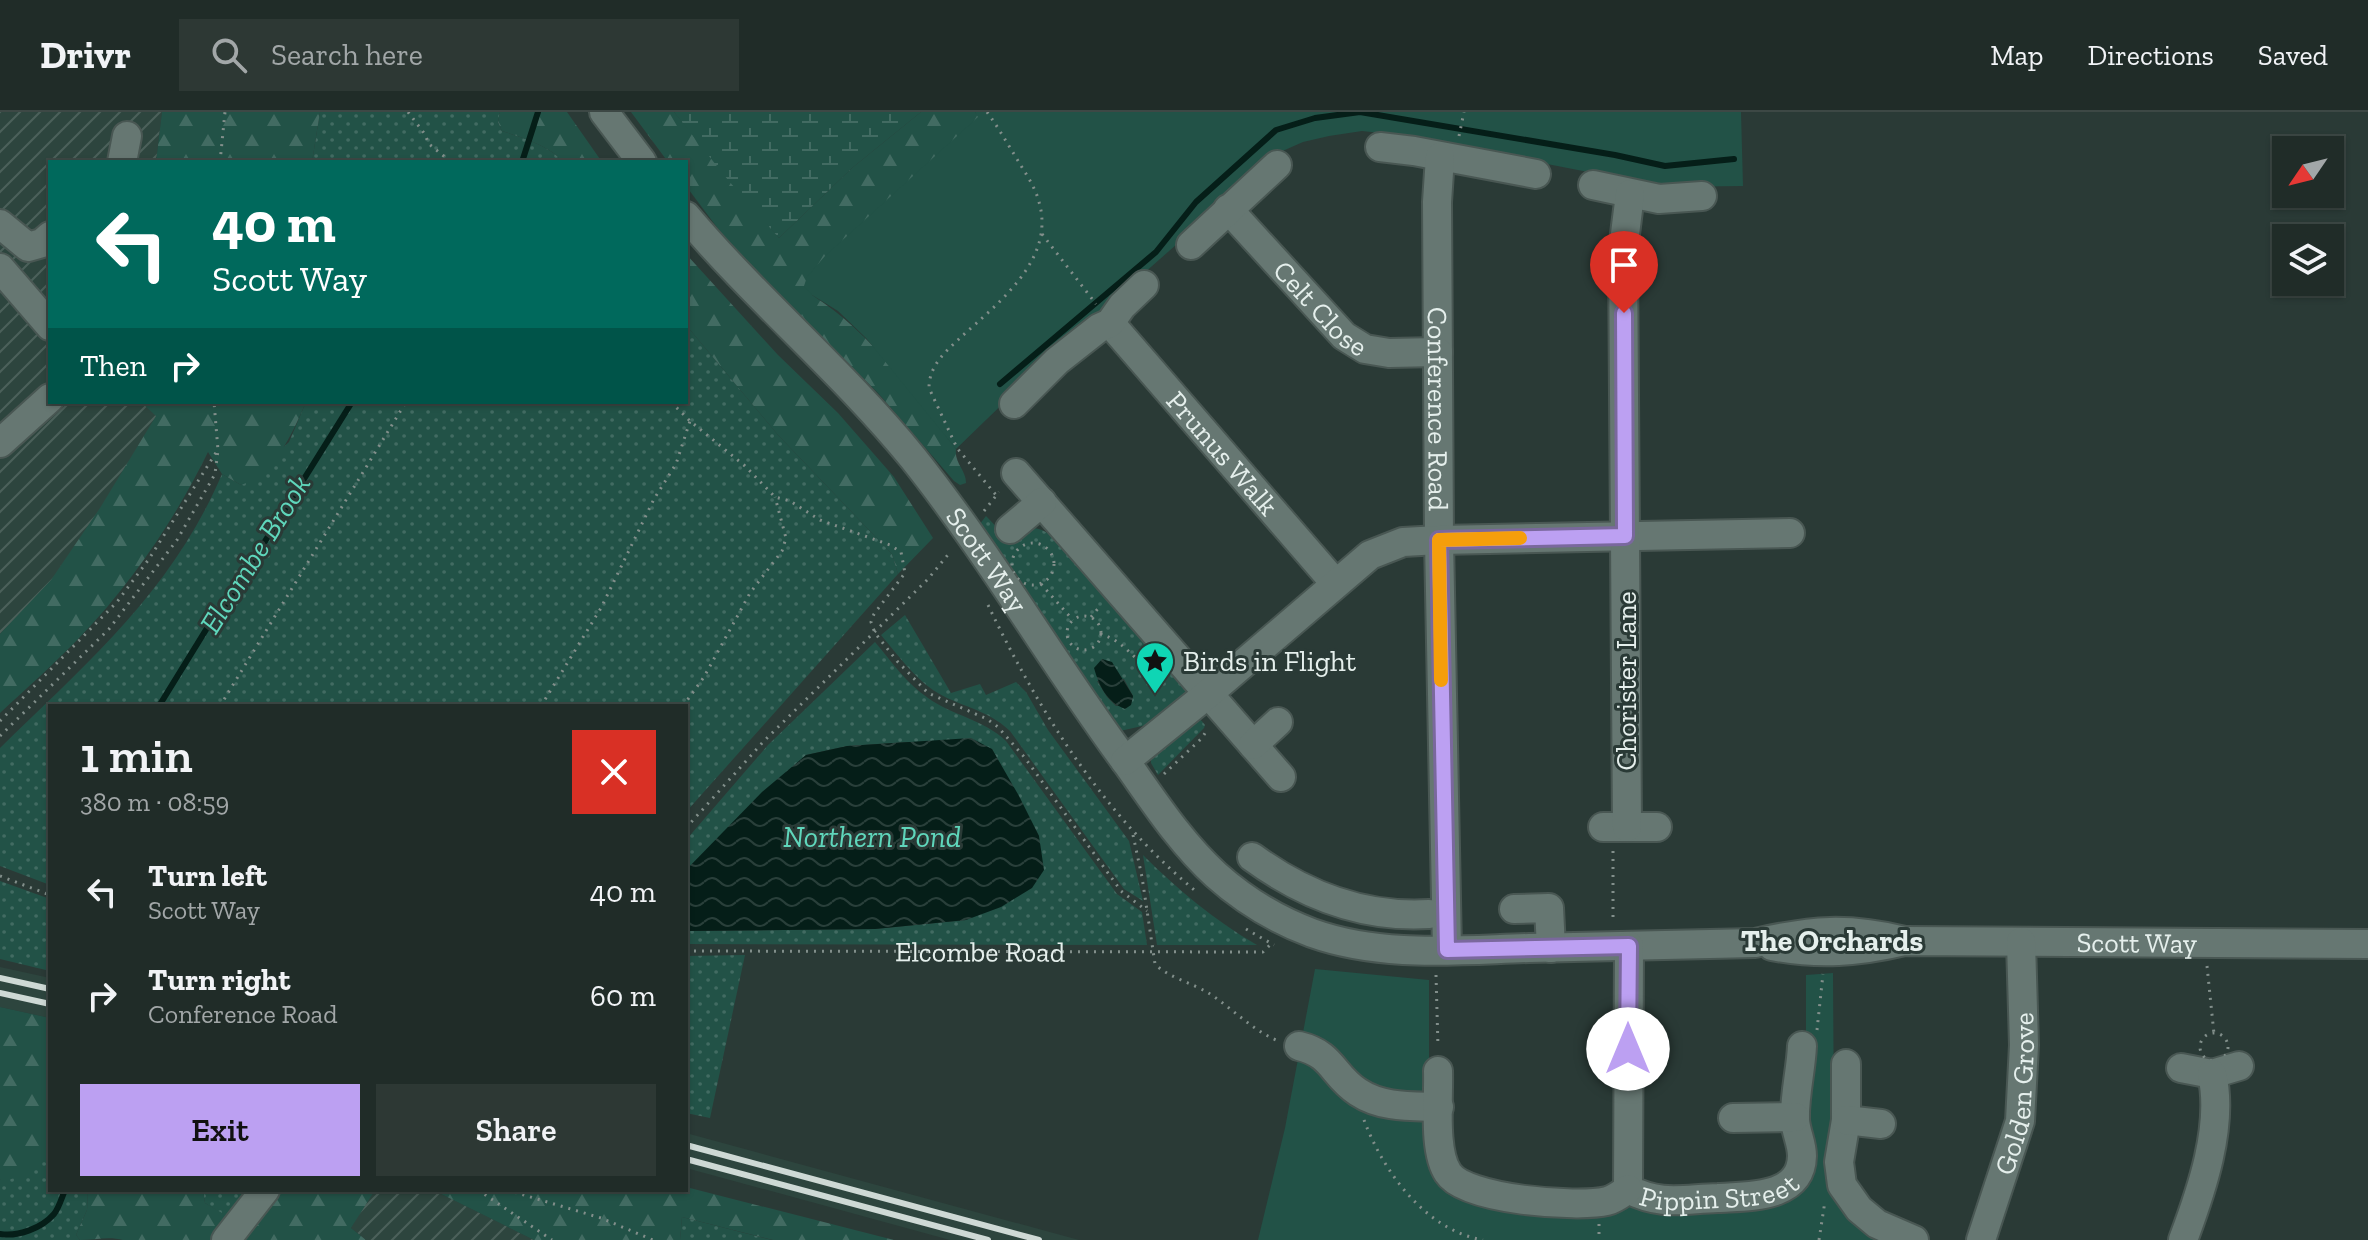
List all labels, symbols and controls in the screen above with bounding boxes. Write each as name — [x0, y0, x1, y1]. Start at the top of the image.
search box — [179, 19, 739, 91]
text: Drivr — [40, 32, 131, 78]
icon: search — [207, 33, 251, 77]
text: Search here — [271, 37, 423, 73]
text: Map — [1990, 39, 2043, 72]
text: Directions — [2087, 39, 2214, 72]
text: Saved — [2258, 39, 2328, 72]
north arrow — [2272, 136, 2344, 208]
map controls — [2272, 136, 2344, 296]
text: 40 m — [212, 189, 336, 256]
icon: left — [80, 192, 184, 296]
button: layers — [2272, 224, 2344, 296]
pin — [1590, 231, 1658, 313]
icon: arrive — [1602, 243, 1646, 287]
street label: Celt Close — [1267, 254, 1373, 363]
text: Scott Way — [212, 257, 367, 300]
street label: Conference Road — [1421, 307, 1455, 511]
icon: right — [163, 344, 207, 388]
text: Then — [80, 348, 147, 384]
street label: Prunus Walk — [1160, 384, 1286, 522]
water label: Elcombe Brook — [192, 468, 318, 640]
street label: Scott Way — [939, 501, 1035, 619]
street label: Chorister Lane — [1610, 591, 1643, 771]
place icon: Birds in Flight — [1134, 640, 1176, 695]
place label: Birds in Flight — [1183, 645, 1357, 678]
text: 1 min — [80, 727, 193, 784]
button: close — [572, 730, 656, 814]
text: 380 m · 08:59 — [80, 786, 229, 818]
water label: Northern Pond — [783, 819, 961, 855]
text: Turn left — [148, 858, 267, 894]
icon: left — [80, 870, 124, 914]
text: 40 m — [590, 874, 656, 910]
text: Scott Way — [148, 894, 260, 926]
district label: The Orchards — [1741, 923, 1923, 959]
street label: Scott Way — [2076, 926, 2198, 959]
street label: Elcombe Road — [895, 935, 1065, 968]
text: Turn right — [148, 962, 290, 998]
icon: right — [80, 974, 124, 1018]
text: 60 m — [590, 978, 656, 1014]
text: Conference Road — [148, 998, 337, 1030]
position arrow — [1586, 1007, 1670, 1091]
street label: Golden Grove — [1987, 1012, 2041, 1179]
button: Exit — [80, 1084, 360, 1176]
button: Share — [376, 1084, 656, 1176]
street label: Pippin Street — [1636, 1166, 1806, 1217]

